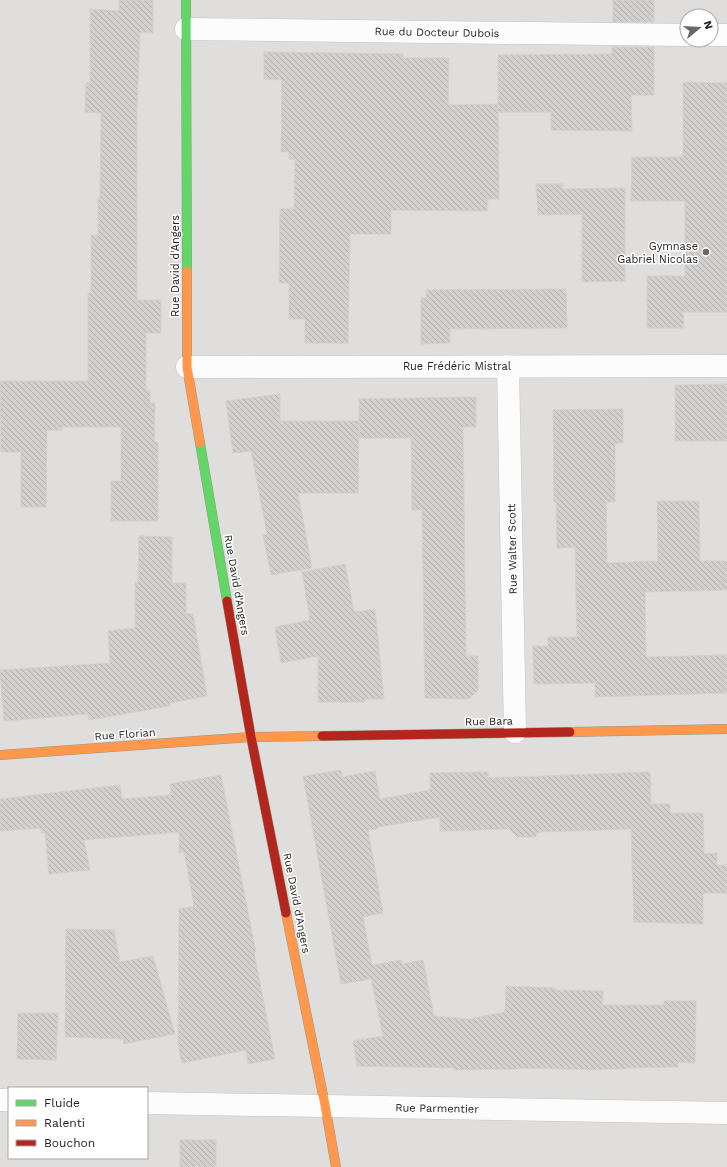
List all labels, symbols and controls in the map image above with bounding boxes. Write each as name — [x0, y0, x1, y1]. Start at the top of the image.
north arrow — [679, 8, 719, 48]
text: N — [701, 19, 715, 31]
street label: Rue du Docteur Dubois — [374, 25, 500, 40]
street label: Rue David d'Angers — [169, 215, 182, 317]
place label: Gymnase Gabriel Nicolas — [617, 240, 698, 266]
marker: Gymnase Gabriel Nicolas — [701, 247, 711, 257]
street label: Rue Frédéric Mistral — [403, 360, 512, 373]
street label: Rue Walter Scott — [505, 503, 520, 594]
street label: Rue David d'Angers — [221, 534, 252, 637]
street label: Rue Bara — [465, 715, 513, 728]
street label: Rue Florian — [94, 726, 156, 743]
street label: Rue David d'Angers — [280, 852, 313, 955]
legend — [8, 1087, 148, 1159]
text: Fluide — [44, 1096, 80, 1110]
street label: Rue Parmentier — [395, 1101, 479, 1116]
text: Ralenti — [44, 1116, 85, 1130]
text: Bouchon — [44, 1136, 95, 1150]

